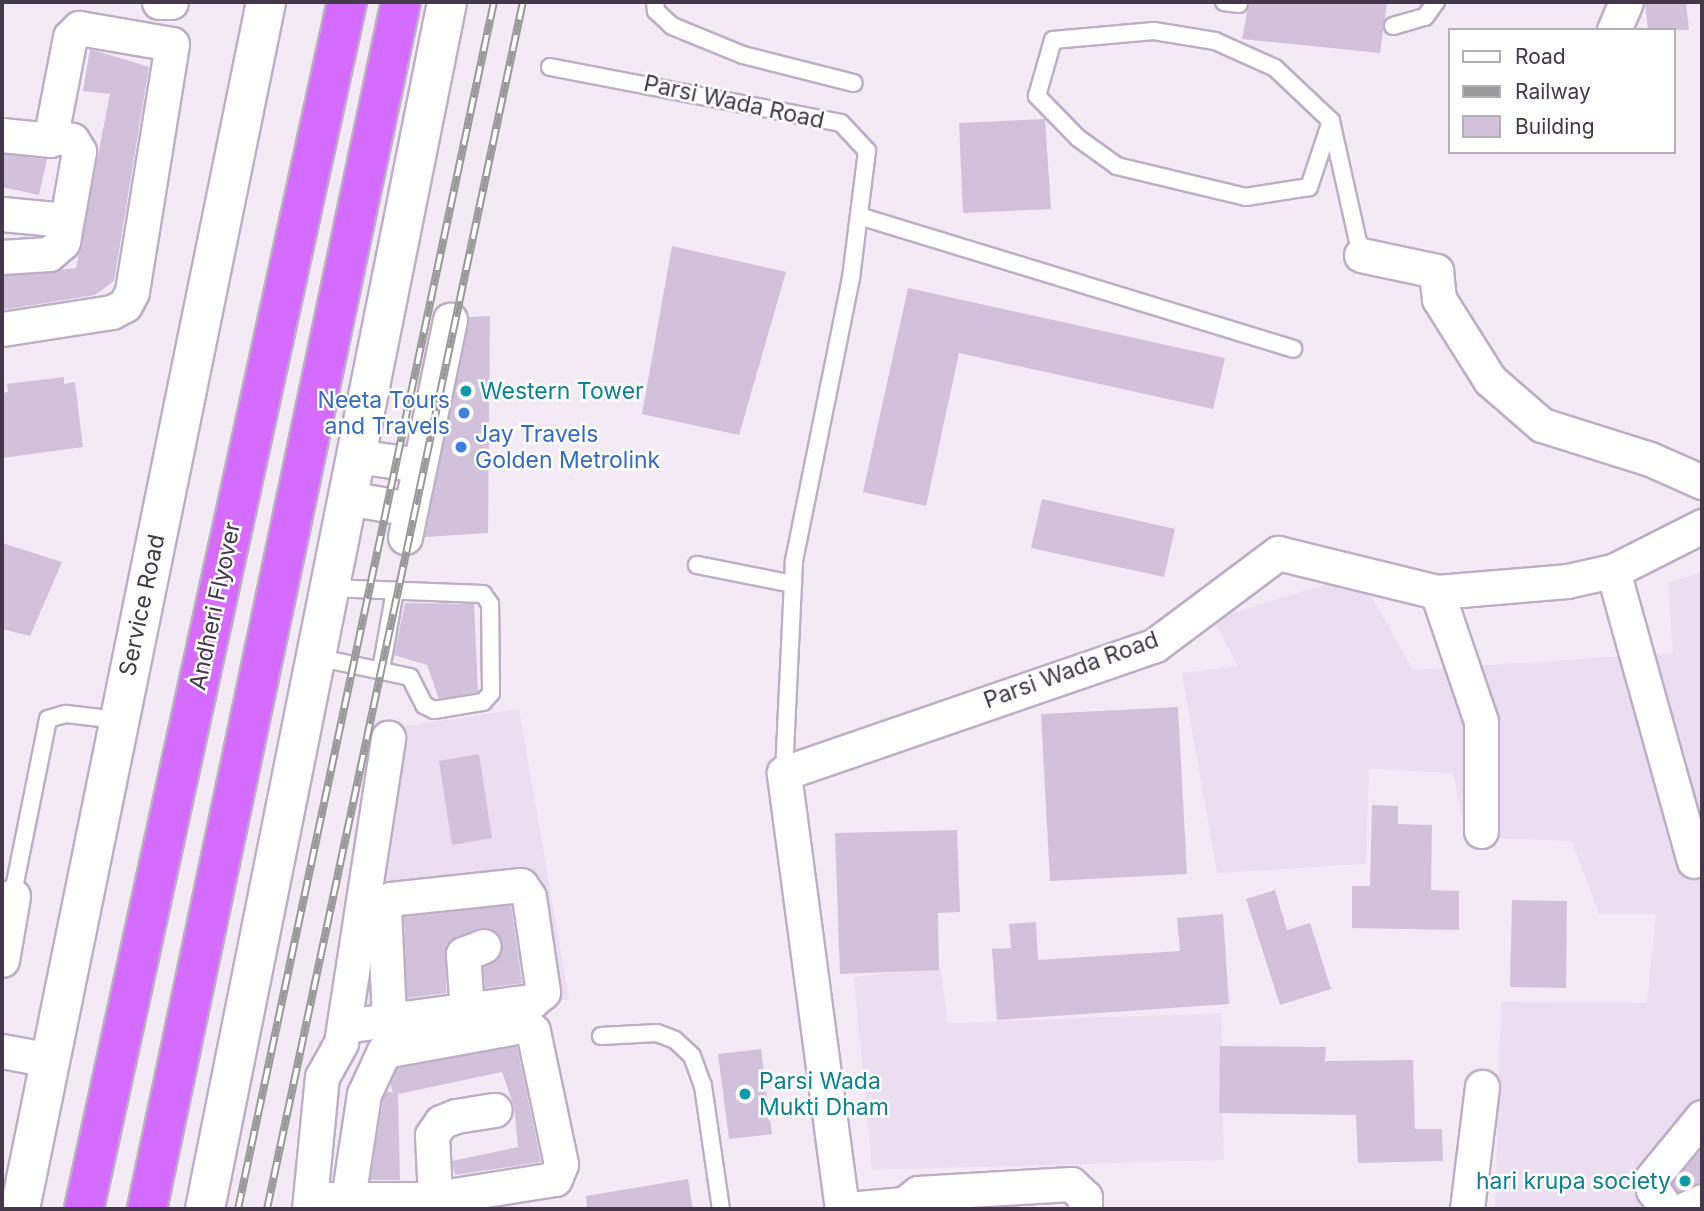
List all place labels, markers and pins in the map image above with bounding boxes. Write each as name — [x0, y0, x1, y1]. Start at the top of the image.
place label: Western Tower — [480, 377, 644, 405]
marker: Western Tower — [458, 383, 474, 399]
place label: Neeta Tours and Travels — [318, 386, 450, 440]
marker: Neeta Tours and Travels — [456, 405, 472, 421]
place label: Jay Travels Golden Metrolink — [475, 420, 660, 474]
marker: Jay Travels Golden Metrolink — [453, 439, 469, 455]
place label: Parsi Wada Mukti Dham — [759, 1067, 889, 1121]
marker: Parsi Wada Mukti Dham — [737, 1086, 753, 1102]
place label: hari krupa society — [1476, 1167, 1671, 1195]
marker: hari krupa society — [1677, 1173, 1693, 1189]

